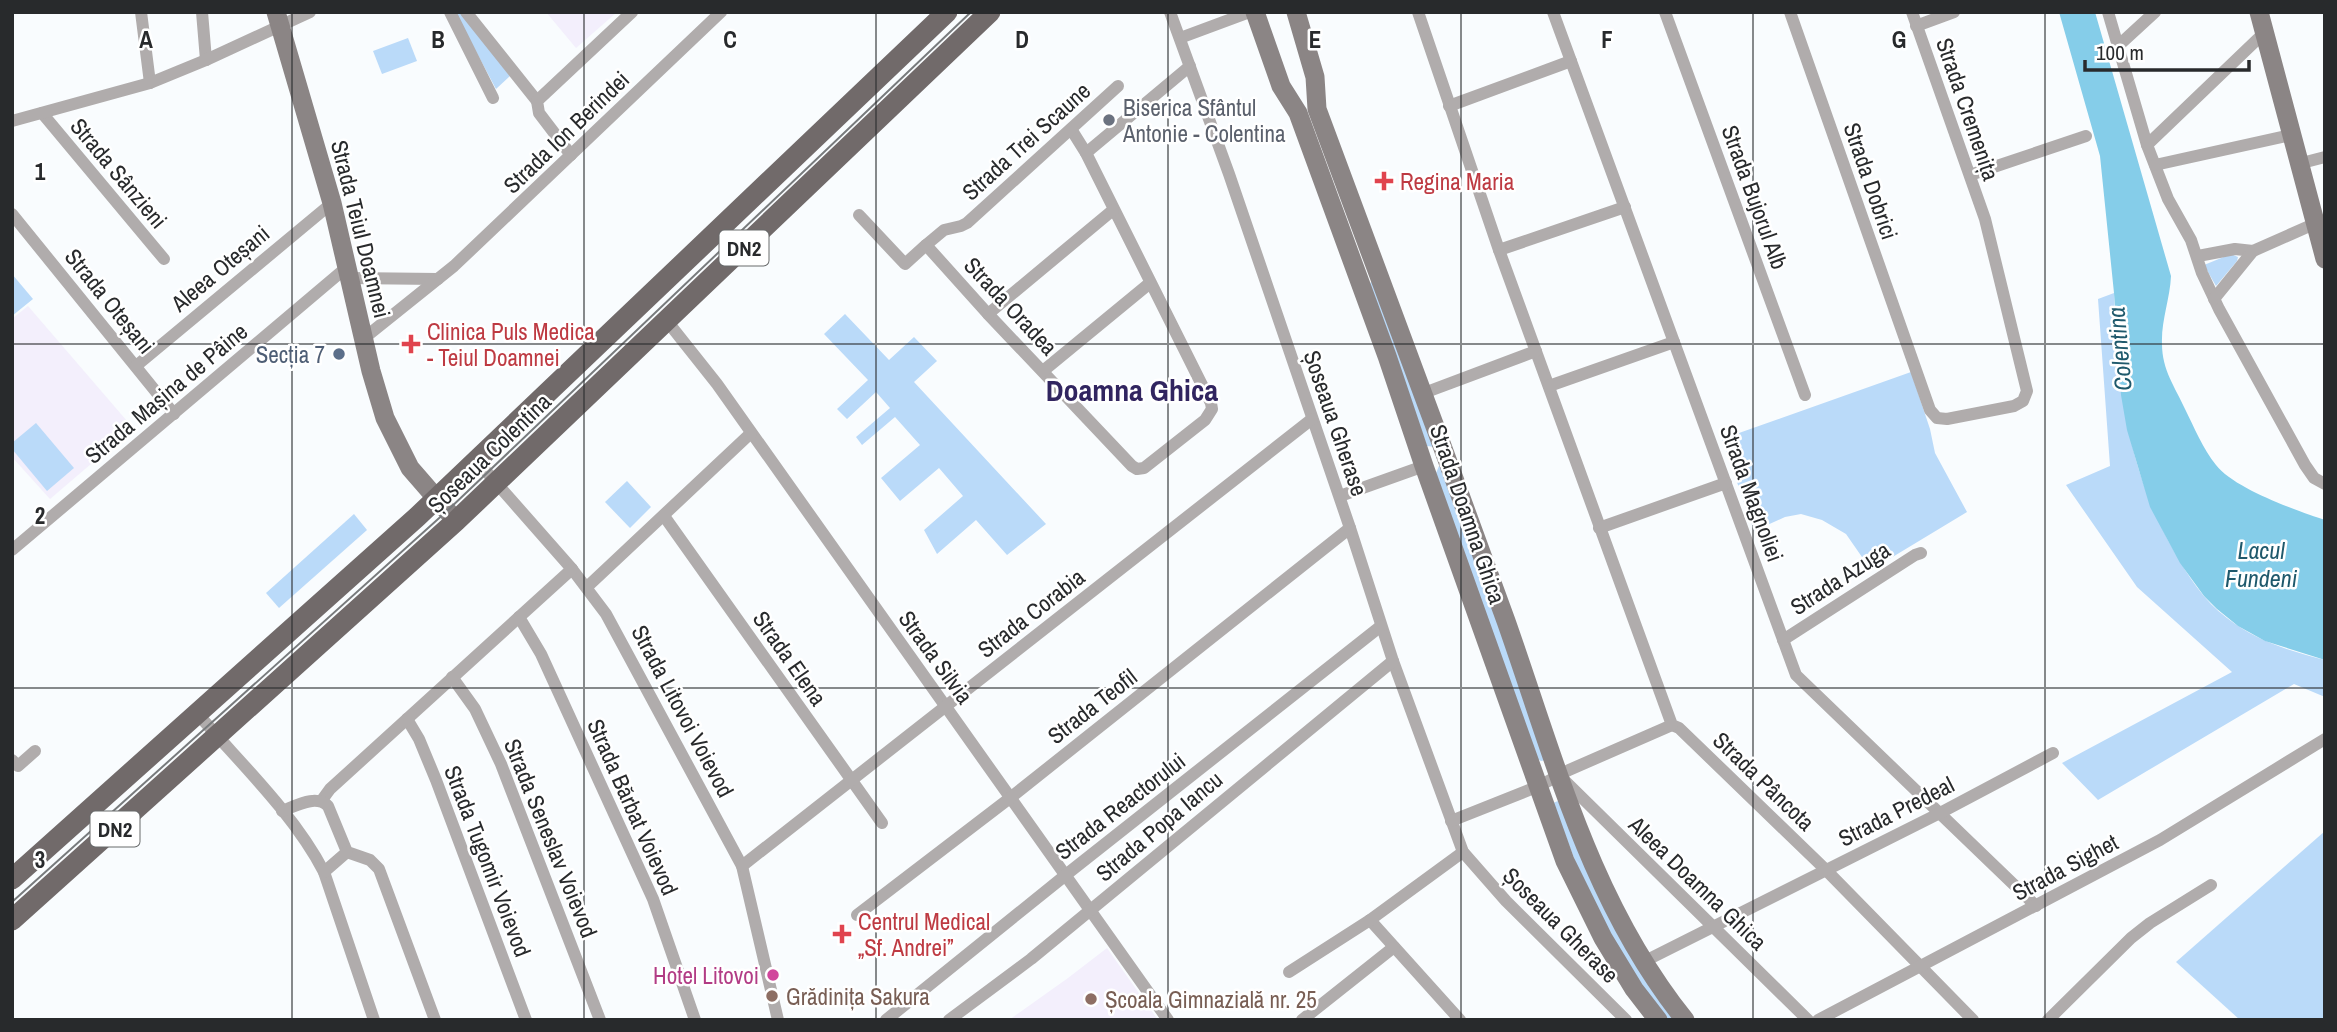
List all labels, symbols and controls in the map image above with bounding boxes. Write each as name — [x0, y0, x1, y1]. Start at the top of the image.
text: A — [139, 24, 153, 55]
text: B — [431, 24, 445, 55]
text: C — [723, 24, 737, 55]
text: D — [1015, 24, 1029, 55]
text: E — [1309, 24, 1321, 55]
text: F — [1601, 24, 1613, 55]
text: G — [1892, 24, 1906, 55]
scale bar — [2085, 28, 2250, 72]
street label: Strada Cremenița — [1929, 34, 2007, 185]
text: 100 m — [2096, 38, 2144, 67]
street label: Strada Ion Berindei — [496, 64, 636, 200]
street label: Strada Trei Scaune — [955, 75, 1097, 207]
place label: Biserica Sfântul Antonie - Colentina — [1122, 92, 1286, 149]
street label: Strada Sânzieni — [64, 111, 174, 235]
marker: Biserica Sfântul Antonie - Colentina — [1101, 112, 1117, 128]
street label: Strada Dobrici — [1837, 118, 1905, 244]
street label: Strada Bujorul Alb — [1715, 121, 1795, 273]
street label: Strada Teiul Doamnei — [324, 137, 398, 321]
text: 1 — [35, 156, 46, 187]
place label: Regina Maria — [1400, 166, 1515, 197]
marker: Regina Maria — [1374, 171, 1394, 191]
street label: Aleea Oteșani — [163, 218, 276, 319]
road number: DN2 — [720, 230, 768, 266]
street label: Strada Oteșani — [58, 242, 162, 360]
street label: Strada Oradea — [957, 250, 1065, 362]
water label: Colentina — [2099, 306, 2139, 392]
street label: Strada Mașina de Pâine — [78, 316, 254, 470]
place label: Clinica Puls Medica - Teiul Doamnei — [427, 316, 595, 373]
marker: Clinica Puls Medica - Teiul Doamnei — [401, 334, 421, 354]
place label: Secția 7 — [256, 339, 325, 370]
marker: Secția 7 — [331, 346, 347, 362]
street label: Șoseaua Gherase — [1297, 346, 1375, 500]
district label: Doamna Ghica — [1046, 370, 1218, 410]
street label: Șoseaua Colentina — [421, 386, 558, 520]
street label: Strada Doamna Ghica — [1423, 420, 1513, 608]
street label: Strada Magnoliei — [1713, 420, 1791, 566]
text: 2 — [35, 500, 45, 531]
street label: Strada Azuga — [1784, 534, 1896, 622]
water label: Lacul Fundeni — [2225, 534, 2298, 594]
street label: Strada Corabia — [971, 561, 1091, 665]
street label: Strada Elena — [746, 604, 834, 712]
street label: Strada Silvia — [892, 604, 981, 710]
street label: Strada Litovoi Voievod — [625, 619, 741, 803]
street label: Strada Teofil — [1041, 661, 1143, 751]
street label: Strada Bărbat Voievod — [580, 714, 686, 900]
street label: Strada Pâncota — [1706, 725, 1822, 838]
street label: Strada Seneslav Voievod — [497, 734, 605, 942]
street label: Strada Reactorului — [1048, 745, 1192, 867]
street label: Strada Tugomir Voievod — [437, 761, 539, 961]
street label: Strada Popa Iancu — [1089, 764, 1229, 888]
street label: Strada Predeal — [1833, 769, 1959, 853]
street label: Aleea Doamna Ghica — [1622, 809, 1774, 957]
road number: DN2 — [90, 812, 140, 846]
street label: Strada Sighet — [2007, 826, 2123, 908]
text: 3 — [35, 844, 45, 875]
street label: Șoseaua Gherase — [1496, 860, 1626, 990]
place label: Centrul Medical „Sf. Andrei” — [858, 906, 990, 963]
marker: Centrul Medical „Sf. Andrei” — [832, 924, 852, 944]
place label: Hotel Litovoi — [653, 960, 759, 991]
marker: Hotel Litovoi — [765, 967, 781, 983]
place label: Grădinița Sakura — [786, 981, 930, 1012]
place label: Școala Gimnazială nr. 25 — [1105, 984, 1317, 1015]
marker: Grădinița Sakura — [764, 988, 780, 1004]
marker: Școala Gimnazială nr. 25 — [1083, 991, 1099, 1007]

